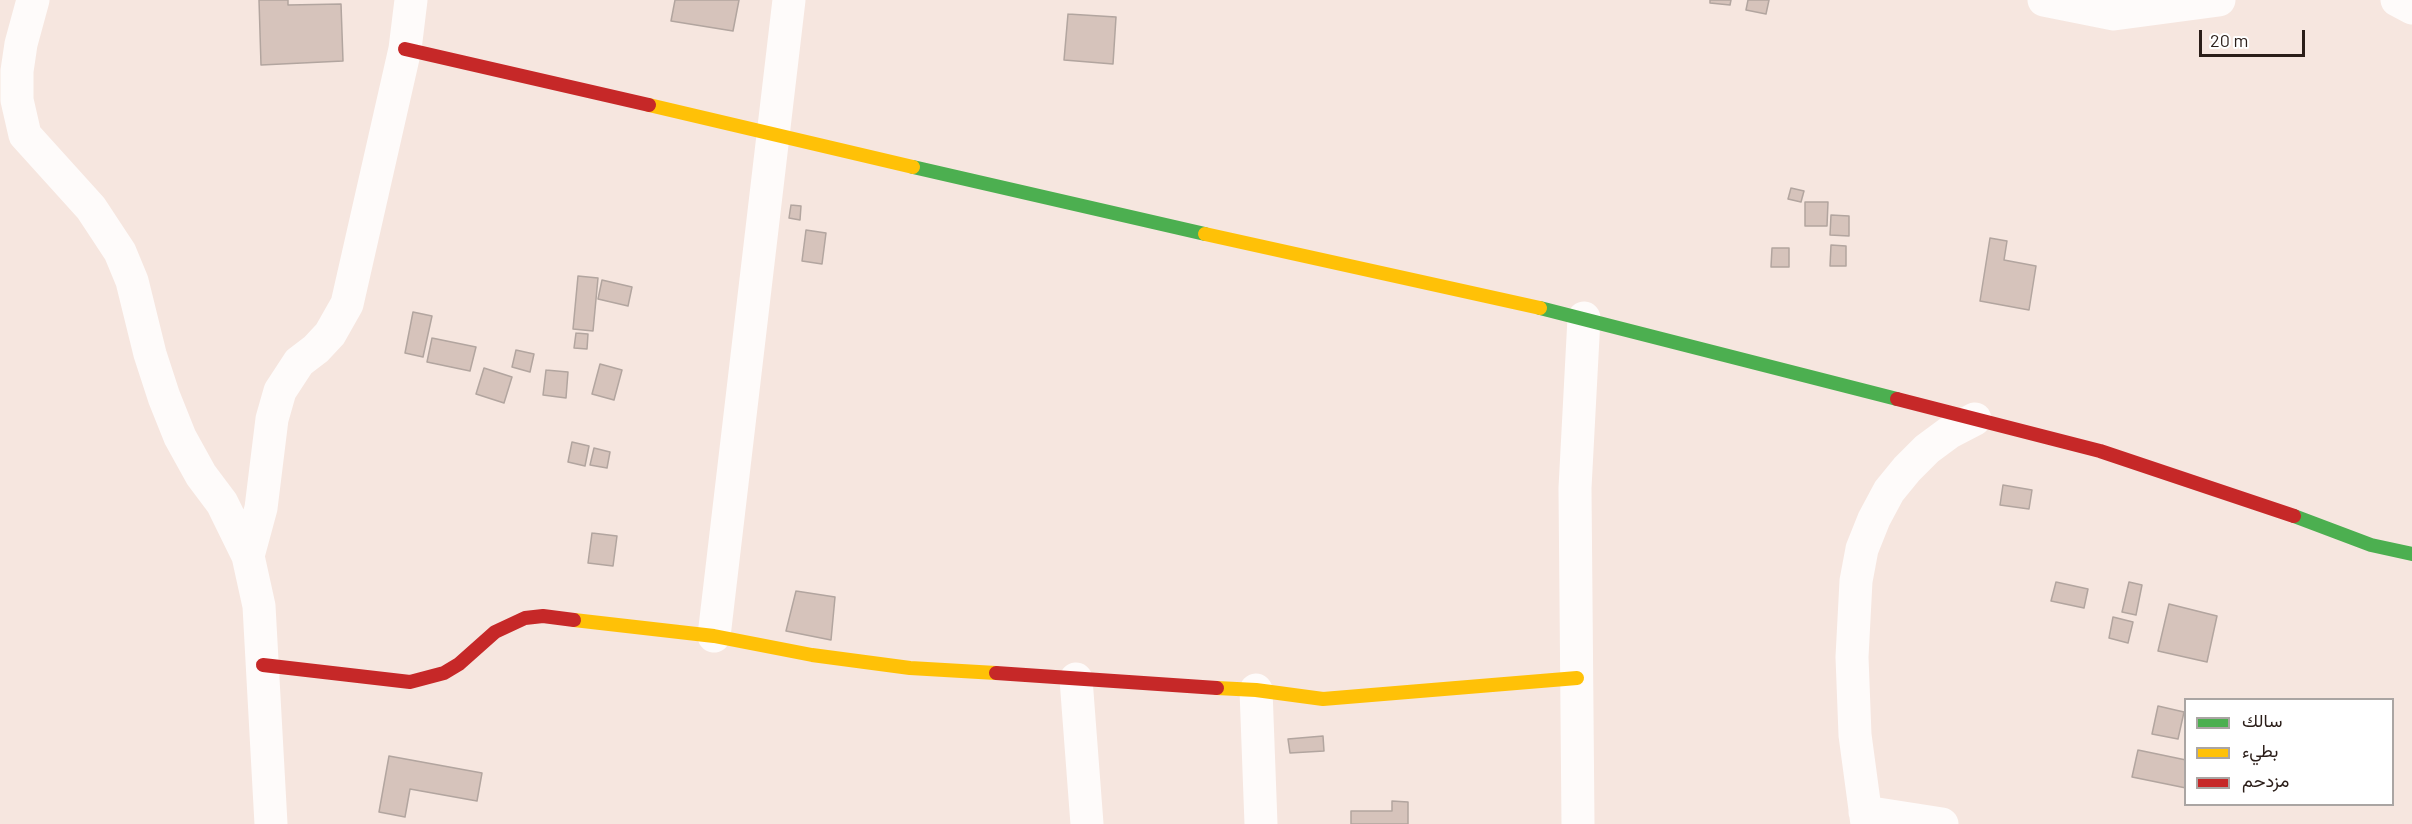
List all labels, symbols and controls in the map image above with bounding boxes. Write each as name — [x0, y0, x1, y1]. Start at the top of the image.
scale bar — [2202, 18, 2308, 56]
text: 20 m — [2210, 29, 2248, 51]
legend — [2184, 698, 2394, 806]
text: سالك — [2242, 709, 2282, 731]
text: بطيء — [2242, 739, 2278, 761]
text: مزدحم — [2242, 769, 2289, 791]

